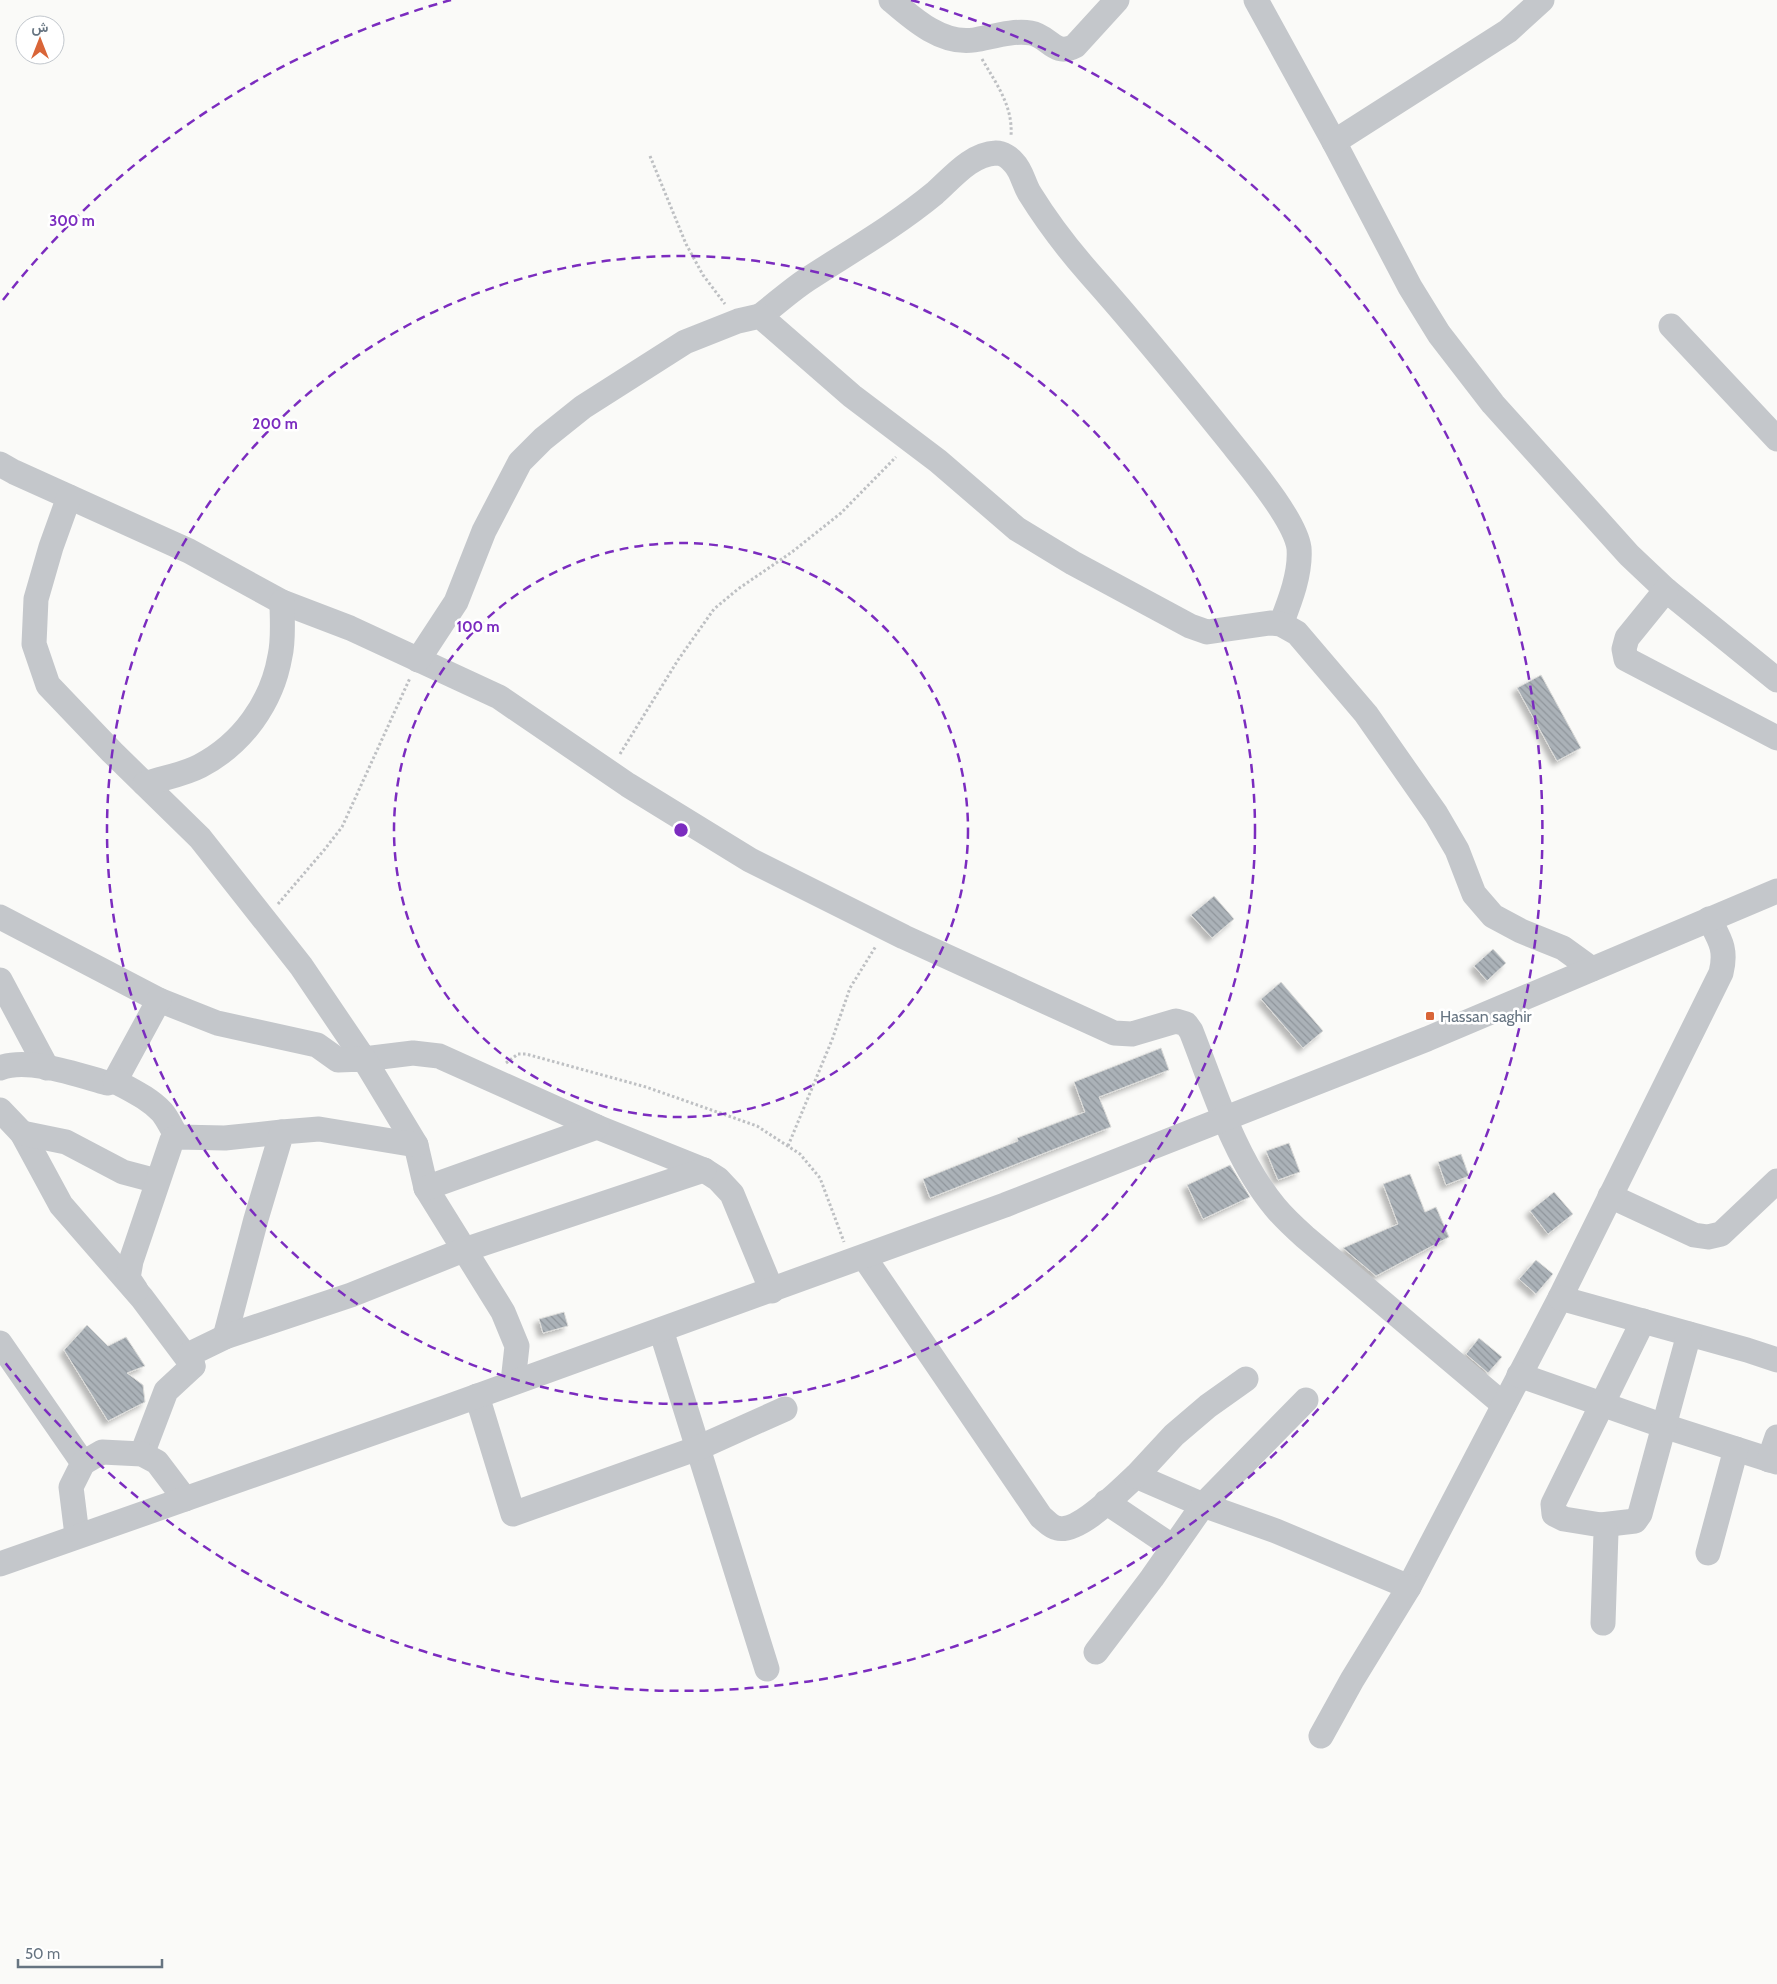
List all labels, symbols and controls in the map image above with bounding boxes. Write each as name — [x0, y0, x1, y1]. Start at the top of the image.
north arrow — [15, 15, 65, 65]
text: ش — [32, 18, 49, 36]
text: 300 m — [49, 212, 95, 230]
text: 200 m — [252, 415, 298, 433]
text: 100 m — [456, 618, 500, 636]
centre of rings — [672, 821, 690, 839]
place label: Hassan saghir — [1440, 1007, 1533, 1026]
marker: Hassan saghir — [1424, 1010, 1436, 1022]
scale bar — [18, 1936, 161, 1968]
text: 50 m — [25, 1945, 60, 1963]

